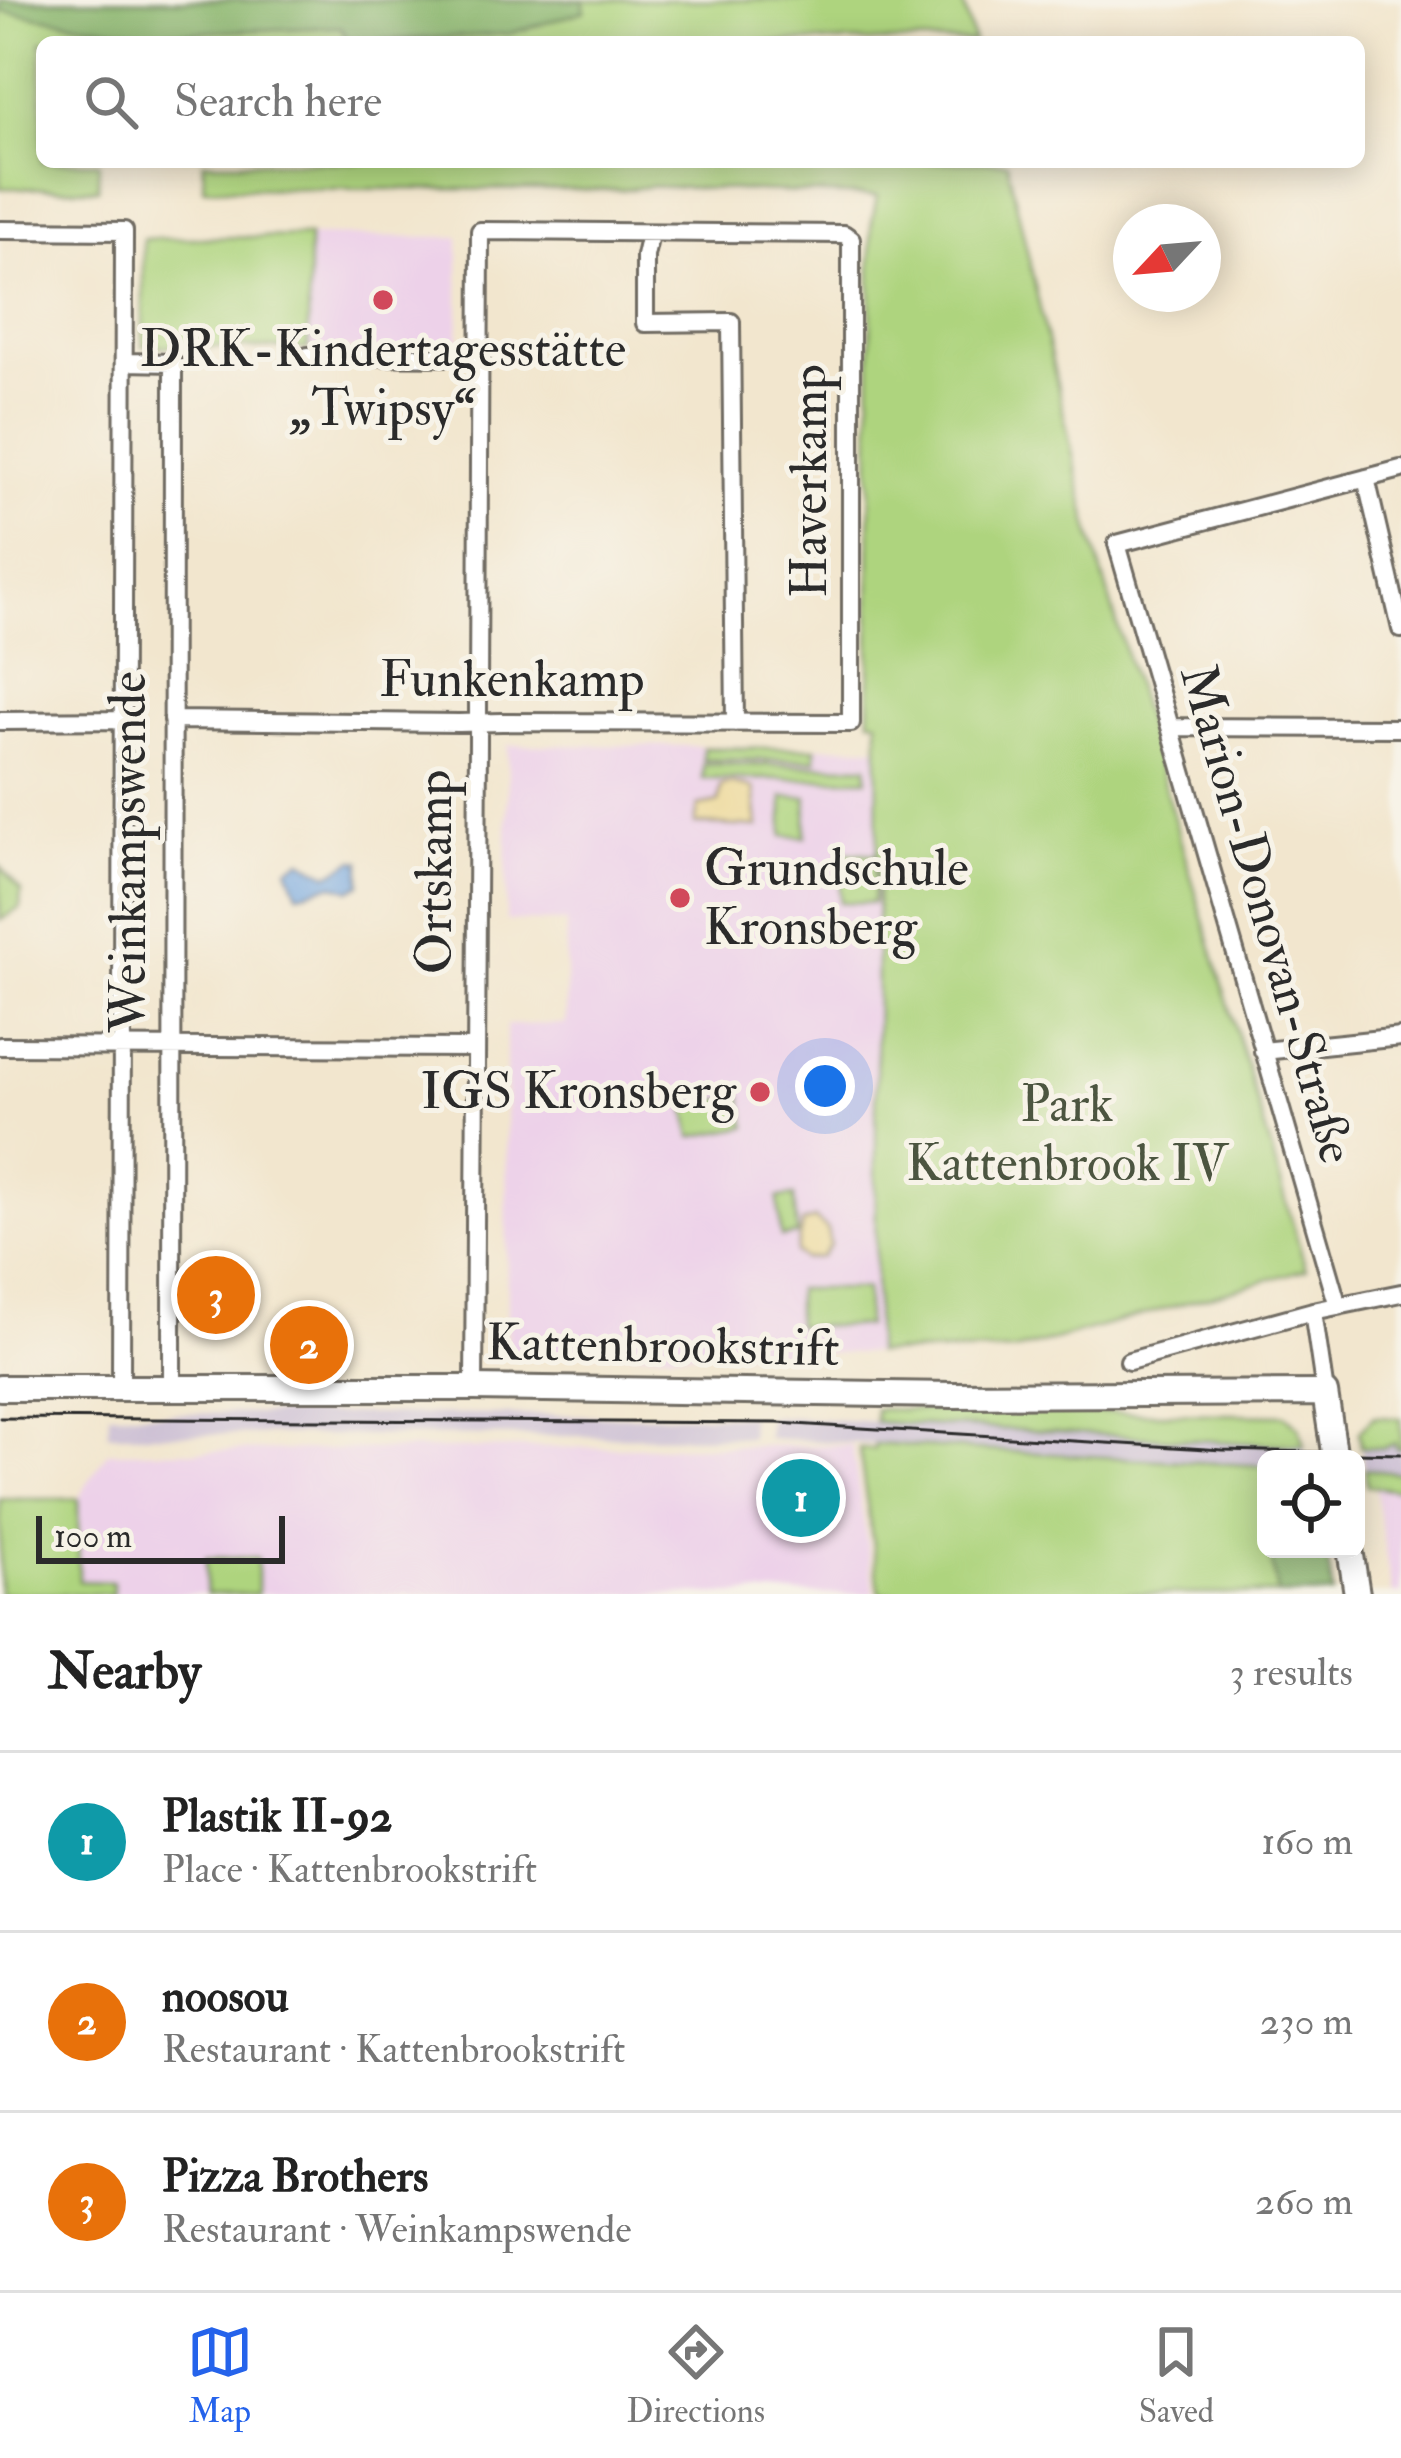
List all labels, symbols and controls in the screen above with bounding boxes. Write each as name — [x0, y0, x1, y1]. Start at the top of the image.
search box — [36, 36, 1365, 168]
icon: search — [78, 69, 144, 135]
text: Search here — [174, 74, 382, 130]
north arrow — [1113, 204, 1221, 312]
marker: DRK-Kindertagesstätte „Twipsy“ — [370, 287, 396, 313]
place label: DRK-Kindertagesstätte „Twipsy“ — [140, 318, 626, 441]
street label: Haverkamp — [778, 364, 842, 598]
street label: Funkenkamp — [380, 648, 644, 712]
street label: Marion-Donovan-Straße — [1165, 657, 1369, 1171]
street label: Weinkampswende — [97, 671, 161, 1034]
street label: Ortskamp — [403, 770, 467, 974]
place label: Grundschule Kronsberg — [704, 837, 969, 960]
marker: Grundschule Kronsberg — [667, 885, 693, 911]
your location — [795, 1056, 855, 1116]
place label: IGS Kronsberg — [421, 1060, 737, 1124]
park label: Park Kattenbrook IV — [906, 1073, 1230, 1196]
marker: IGS Kronsberg — [747, 1079, 773, 1105]
pin: 3 — [177, 1250, 255, 1340]
pin: 2 — [270, 1300, 348, 1390]
street label: Kattenbrookstrift — [486, 1311, 840, 1381]
map controls — [1257, 1450, 1365, 1558]
button: locate — [1257, 1450, 1365, 1558]
pin: 1 — [762, 1453, 840, 1543]
scale bar — [36, 1510, 285, 1563]
text: 100 m — [54, 1516, 132, 1557]
text: Nearby — [48, 1640, 201, 1704]
text: 3 results — [1230, 1648, 1353, 1697]
text: Plastik II-92 — [162, 1789, 393, 1845]
text: 1 — [80, 1817, 94, 1866]
text: 160 m — [1261, 1817, 1353, 1866]
text: Place · Kattenbrookstrift — [162, 1845, 537, 1894]
text: noosou — [162, 1969, 289, 2025]
text: 2 — [77, 1997, 97, 2046]
text: 230 m — [1260, 1997, 1353, 2046]
text: Restaurant · Kattenbrookstrift — [162, 2025, 626, 2074]
text: Pizza Brothers — [162, 2149, 428, 2205]
text: 3 — [80, 2177, 94, 2226]
text: 260 m — [1255, 2177, 1353, 2226]
text: Restaurant · Weinkampswende — [162, 2205, 631, 2254]
tab: Map — [187, 2319, 253, 2432]
tab: Directions — [627, 2319, 765, 2432]
tab: Saved — [1139, 2319, 1214, 2432]

